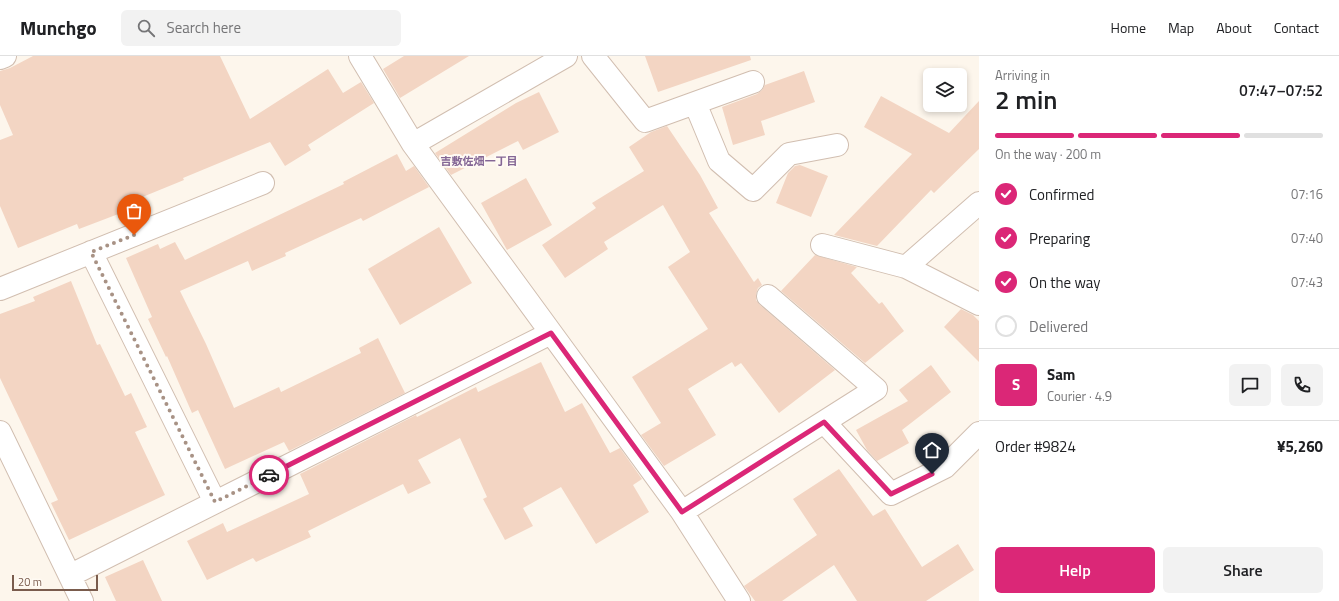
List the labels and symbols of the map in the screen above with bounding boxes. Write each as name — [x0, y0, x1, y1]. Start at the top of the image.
district label: 吉敷佐畑一丁目 — [441, 153, 518, 169]
pin — [117, 194, 151, 235]
pin — [915, 433, 949, 474]
courier — [249, 455, 289, 495]
scale bar — [12, 573, 98, 592]

